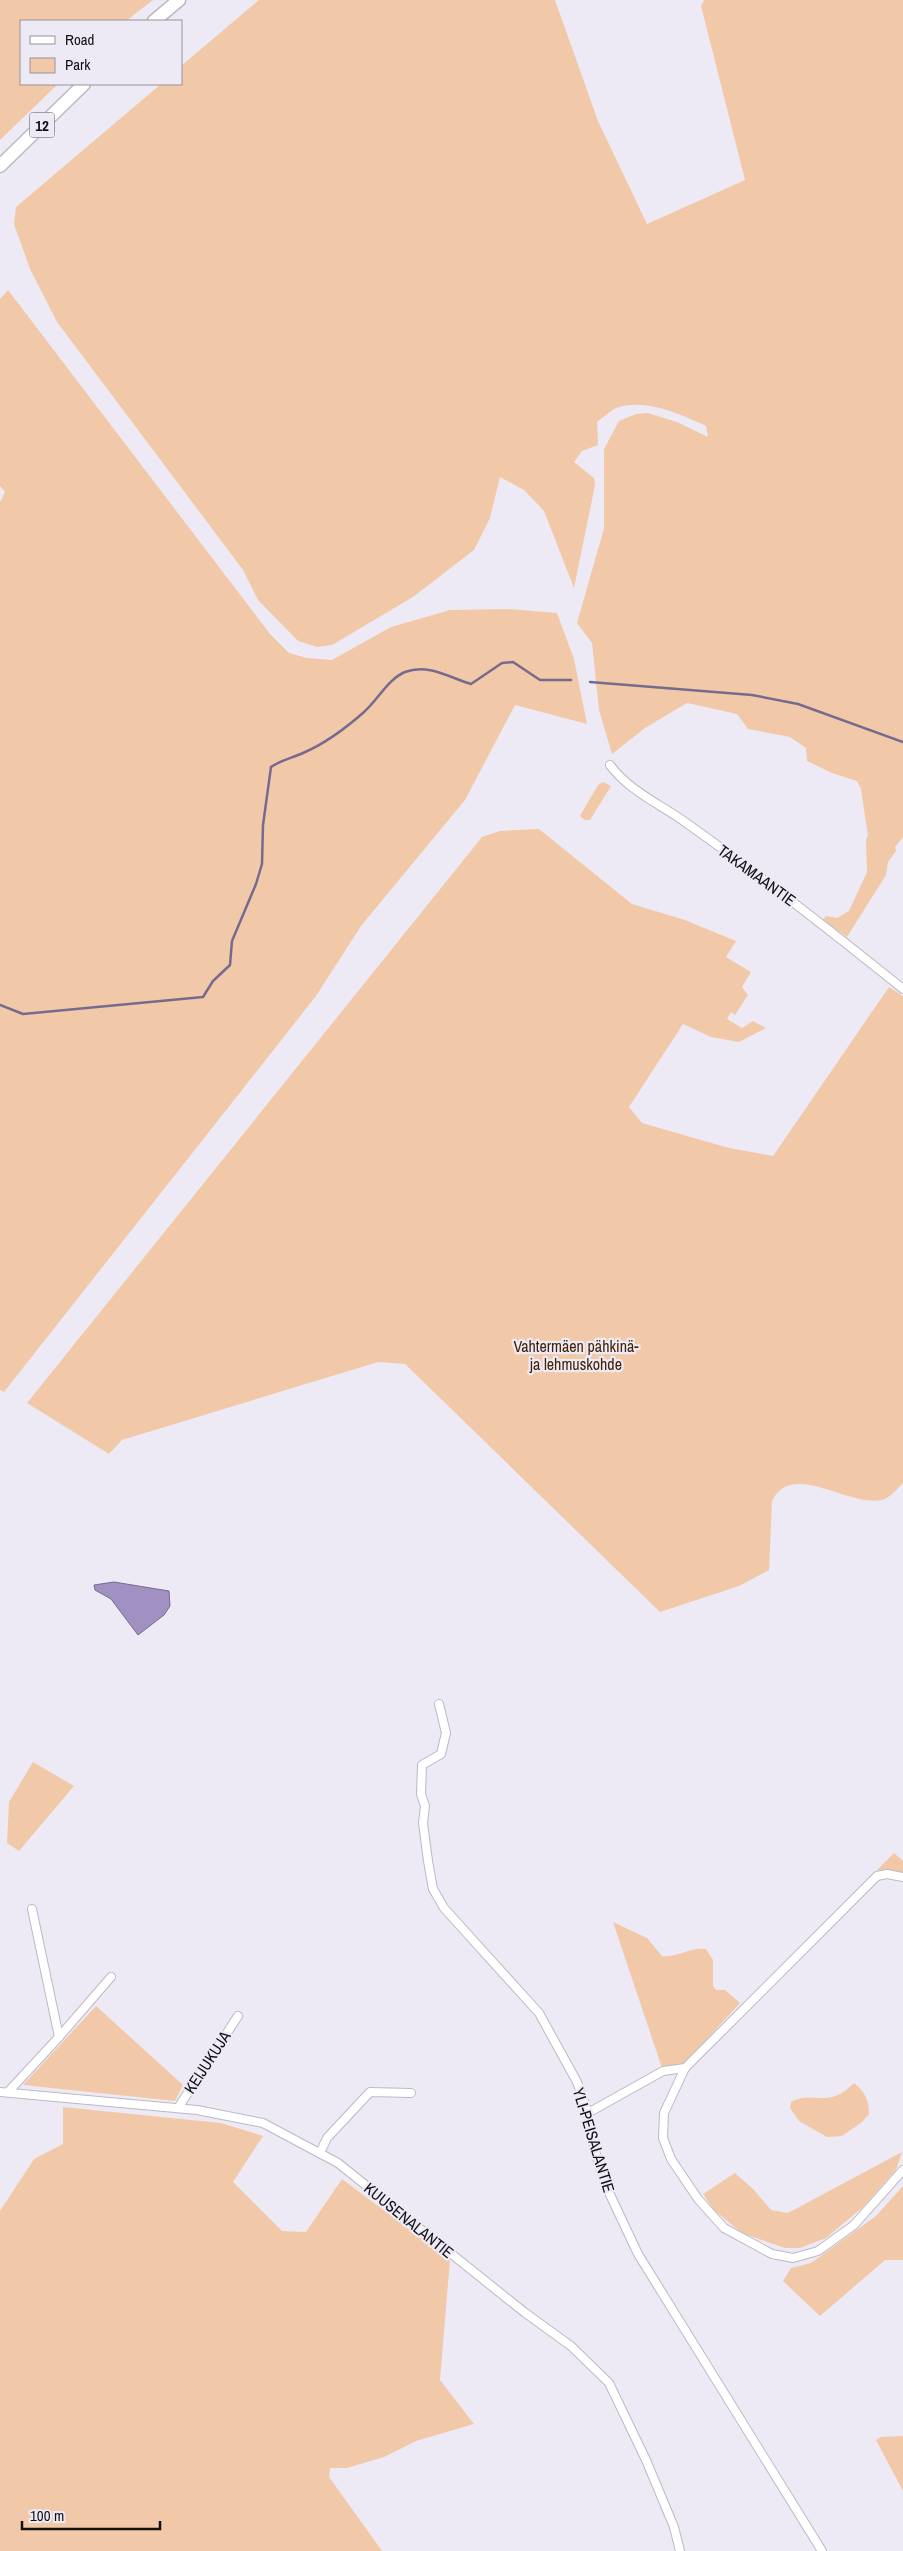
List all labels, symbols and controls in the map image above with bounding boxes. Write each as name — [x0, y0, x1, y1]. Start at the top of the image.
legend — [20, 20, 182, 85]
text: Road — [65, 29, 94, 50]
text: Park — [65, 54, 91, 75]
road number: 12 — [30, 112, 54, 138]
street label: TAKAMAANTIE — [713, 839, 801, 911]
park label: Vahtermäen pähkinä- ja lehmuskohde — [513, 1335, 639, 1375]
street label: KEIJUKUJA — [179, 2026, 236, 2098]
street label: YLI-PEISALANTIE — [568, 2085, 620, 2195]
street label: KUUSENALANTIE — [360, 2177, 458, 2263]
scale bar — [22, 2498, 160, 2530]
text: 100 m — [30, 2505, 64, 2526]

